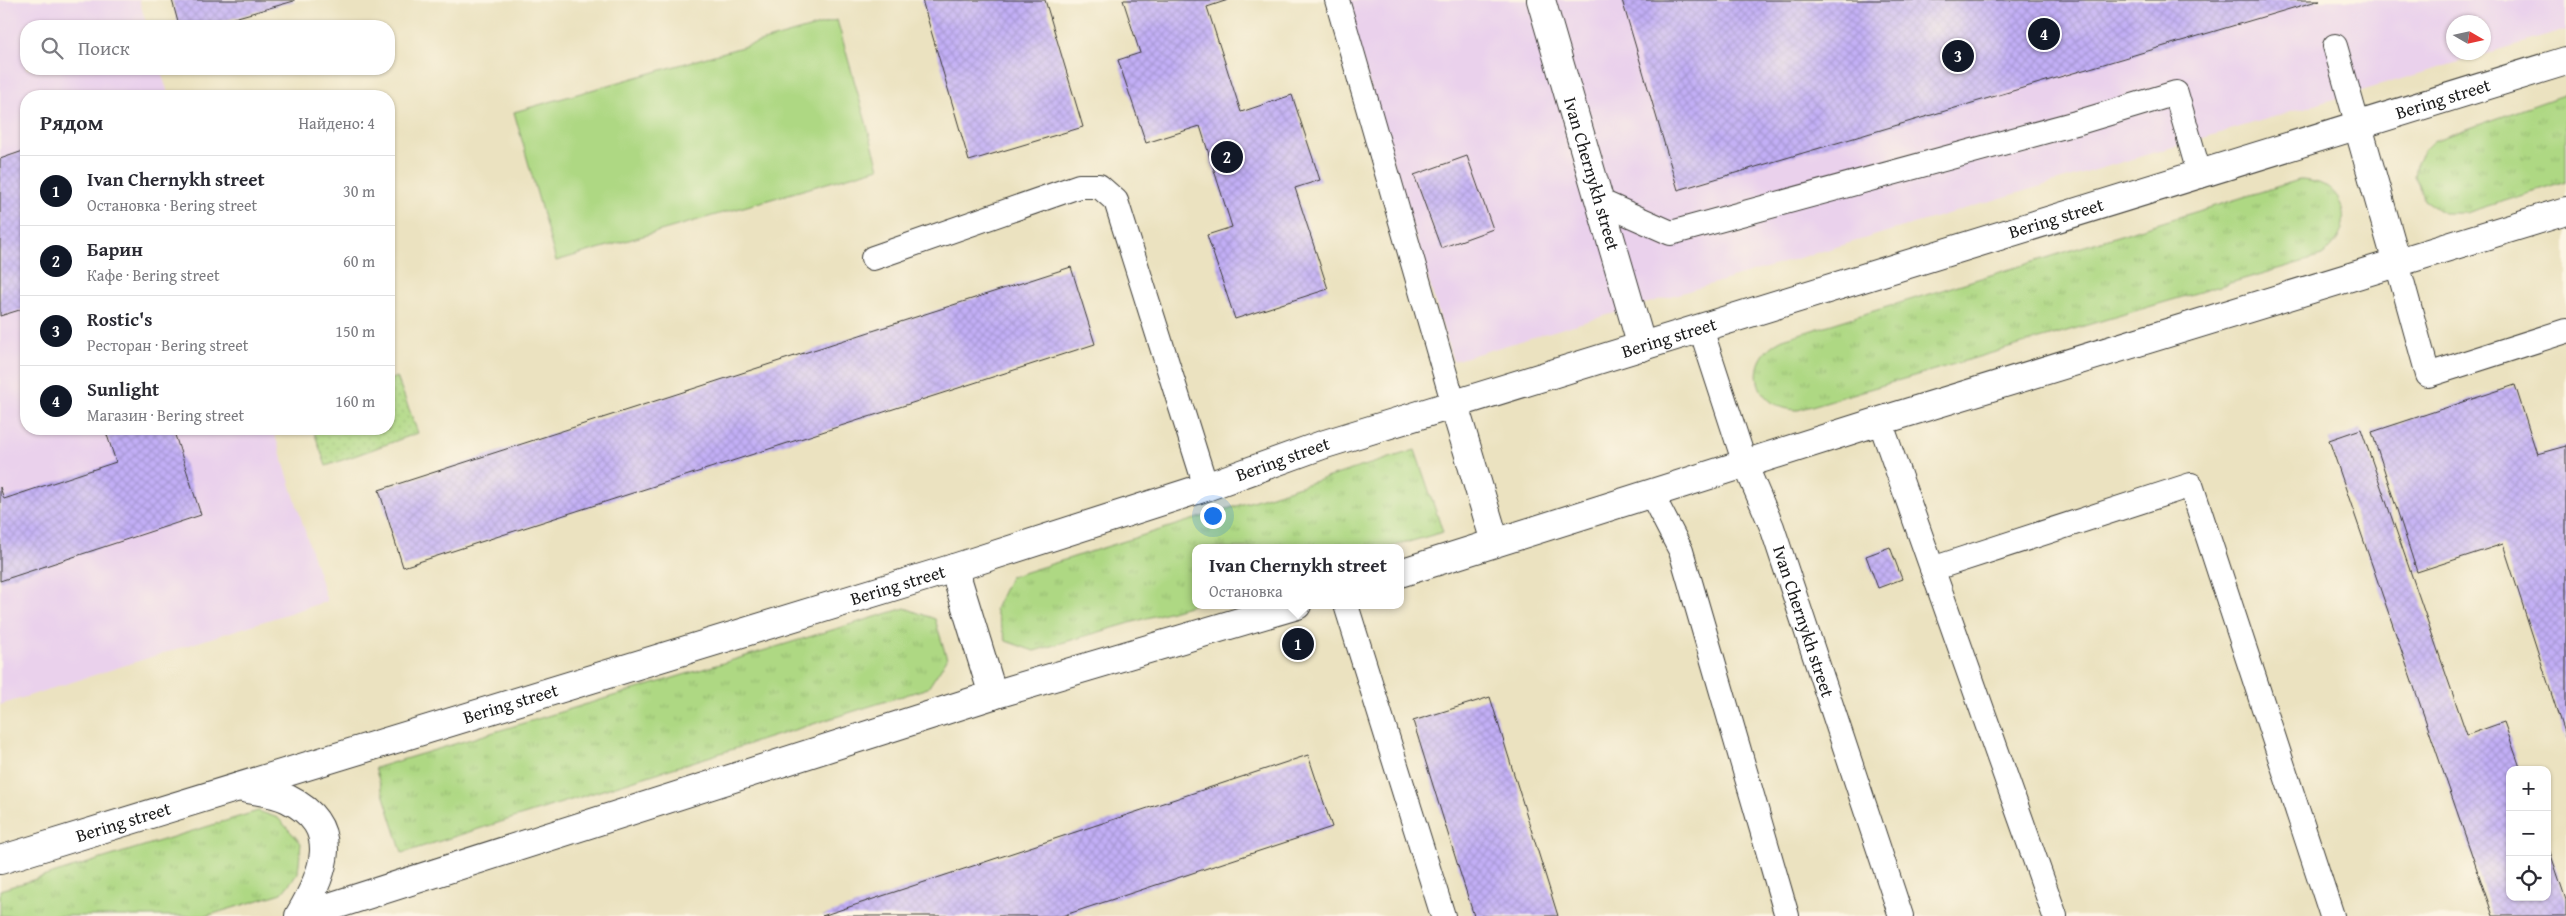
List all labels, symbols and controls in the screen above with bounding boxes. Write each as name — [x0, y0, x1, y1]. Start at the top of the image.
pin: 4 — [2028, 15, 2060, 53]
north arrow — [2446, 15, 2491, 60]
search box — [20, 20, 395, 75]
icon: search — [38, 34, 66, 62]
text: Поиск — [78, 34, 130, 62]
pin: 3 — [1942, 37, 1974, 75]
street label: Bering street — [2392, 71, 2494, 126]
street label: Ivan Chernykh street — [1557, 94, 1627, 254]
text: Рядом — [40, 107, 103, 138]
text: Найдено: 4 — [298, 111, 375, 135]
pin: 2 — [1211, 138, 1243, 176]
text: Ivan Chernykh street — [87, 165, 265, 193]
text: 1 — [52, 179, 60, 203]
text: 30 m — [343, 179, 375, 203]
street label: Bering street — [2005, 190, 2107, 245]
text: Остановка · Bering street — [87, 193, 257, 217]
text: Барин — [87, 235, 143, 263]
text: 2 — [52, 249, 60, 273]
text: 60 m — [343, 249, 375, 273]
text: Кафе · Bering street — [87, 263, 220, 287]
text: Rostic's — [87, 305, 152, 333]
street label: Bering street — [1618, 310, 1720, 365]
text: 3 — [52, 319, 60, 343]
text: 150 m — [335, 319, 375, 343]
text: Ресторан · Bering street — [87, 333, 248, 357]
text: Sunlight — [87, 375, 159, 403]
text: 4 — [52, 389, 60, 413]
text: 160 m — [335, 389, 375, 413]
text: Магазин · Bering street — [87, 403, 244, 427]
street label: Bering street — [1232, 429, 1333, 488]
your location — [1200, 503, 1226, 529]
street label: Ivan Chernykh street — [1766, 542, 1842, 701]
popup — [1192, 544, 1404, 609]
text: Ivan Chernykh street — [1209, 551, 1387, 579]
street label: Bering street — [847, 557, 949, 612]
text: Остановка — [1209, 579, 1283, 603]
pin: 1 — [1282, 625, 1314, 663]
street label: Bering street — [460, 676, 562, 731]
map controls — [2506, 766, 2551, 901]
button: + — [2506, 766, 2551, 811]
street label: Bering street — [72, 794, 175, 849]
button: − — [2506, 811, 2551, 856]
button: locate — [2506, 856, 2551, 901]

